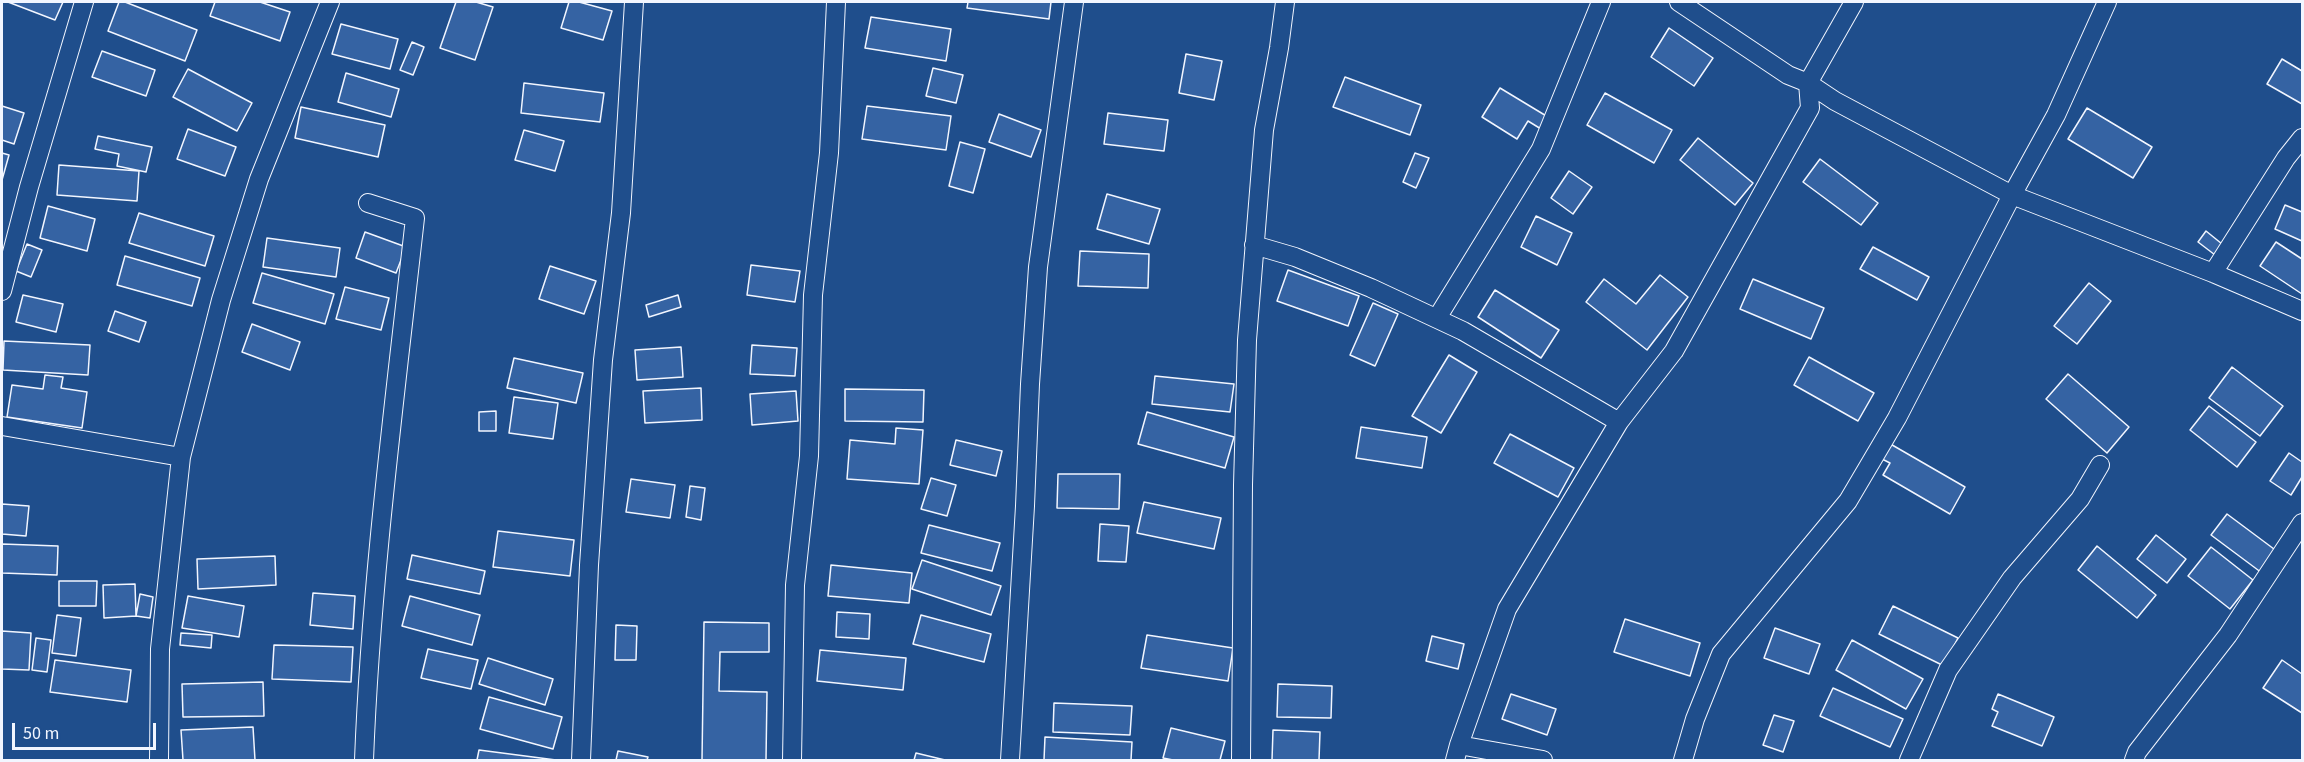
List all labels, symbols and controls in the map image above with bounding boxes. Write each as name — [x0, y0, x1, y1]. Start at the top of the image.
scale bar — [15, 711, 159, 749]
text: 50 m — [23, 721, 59, 746]

